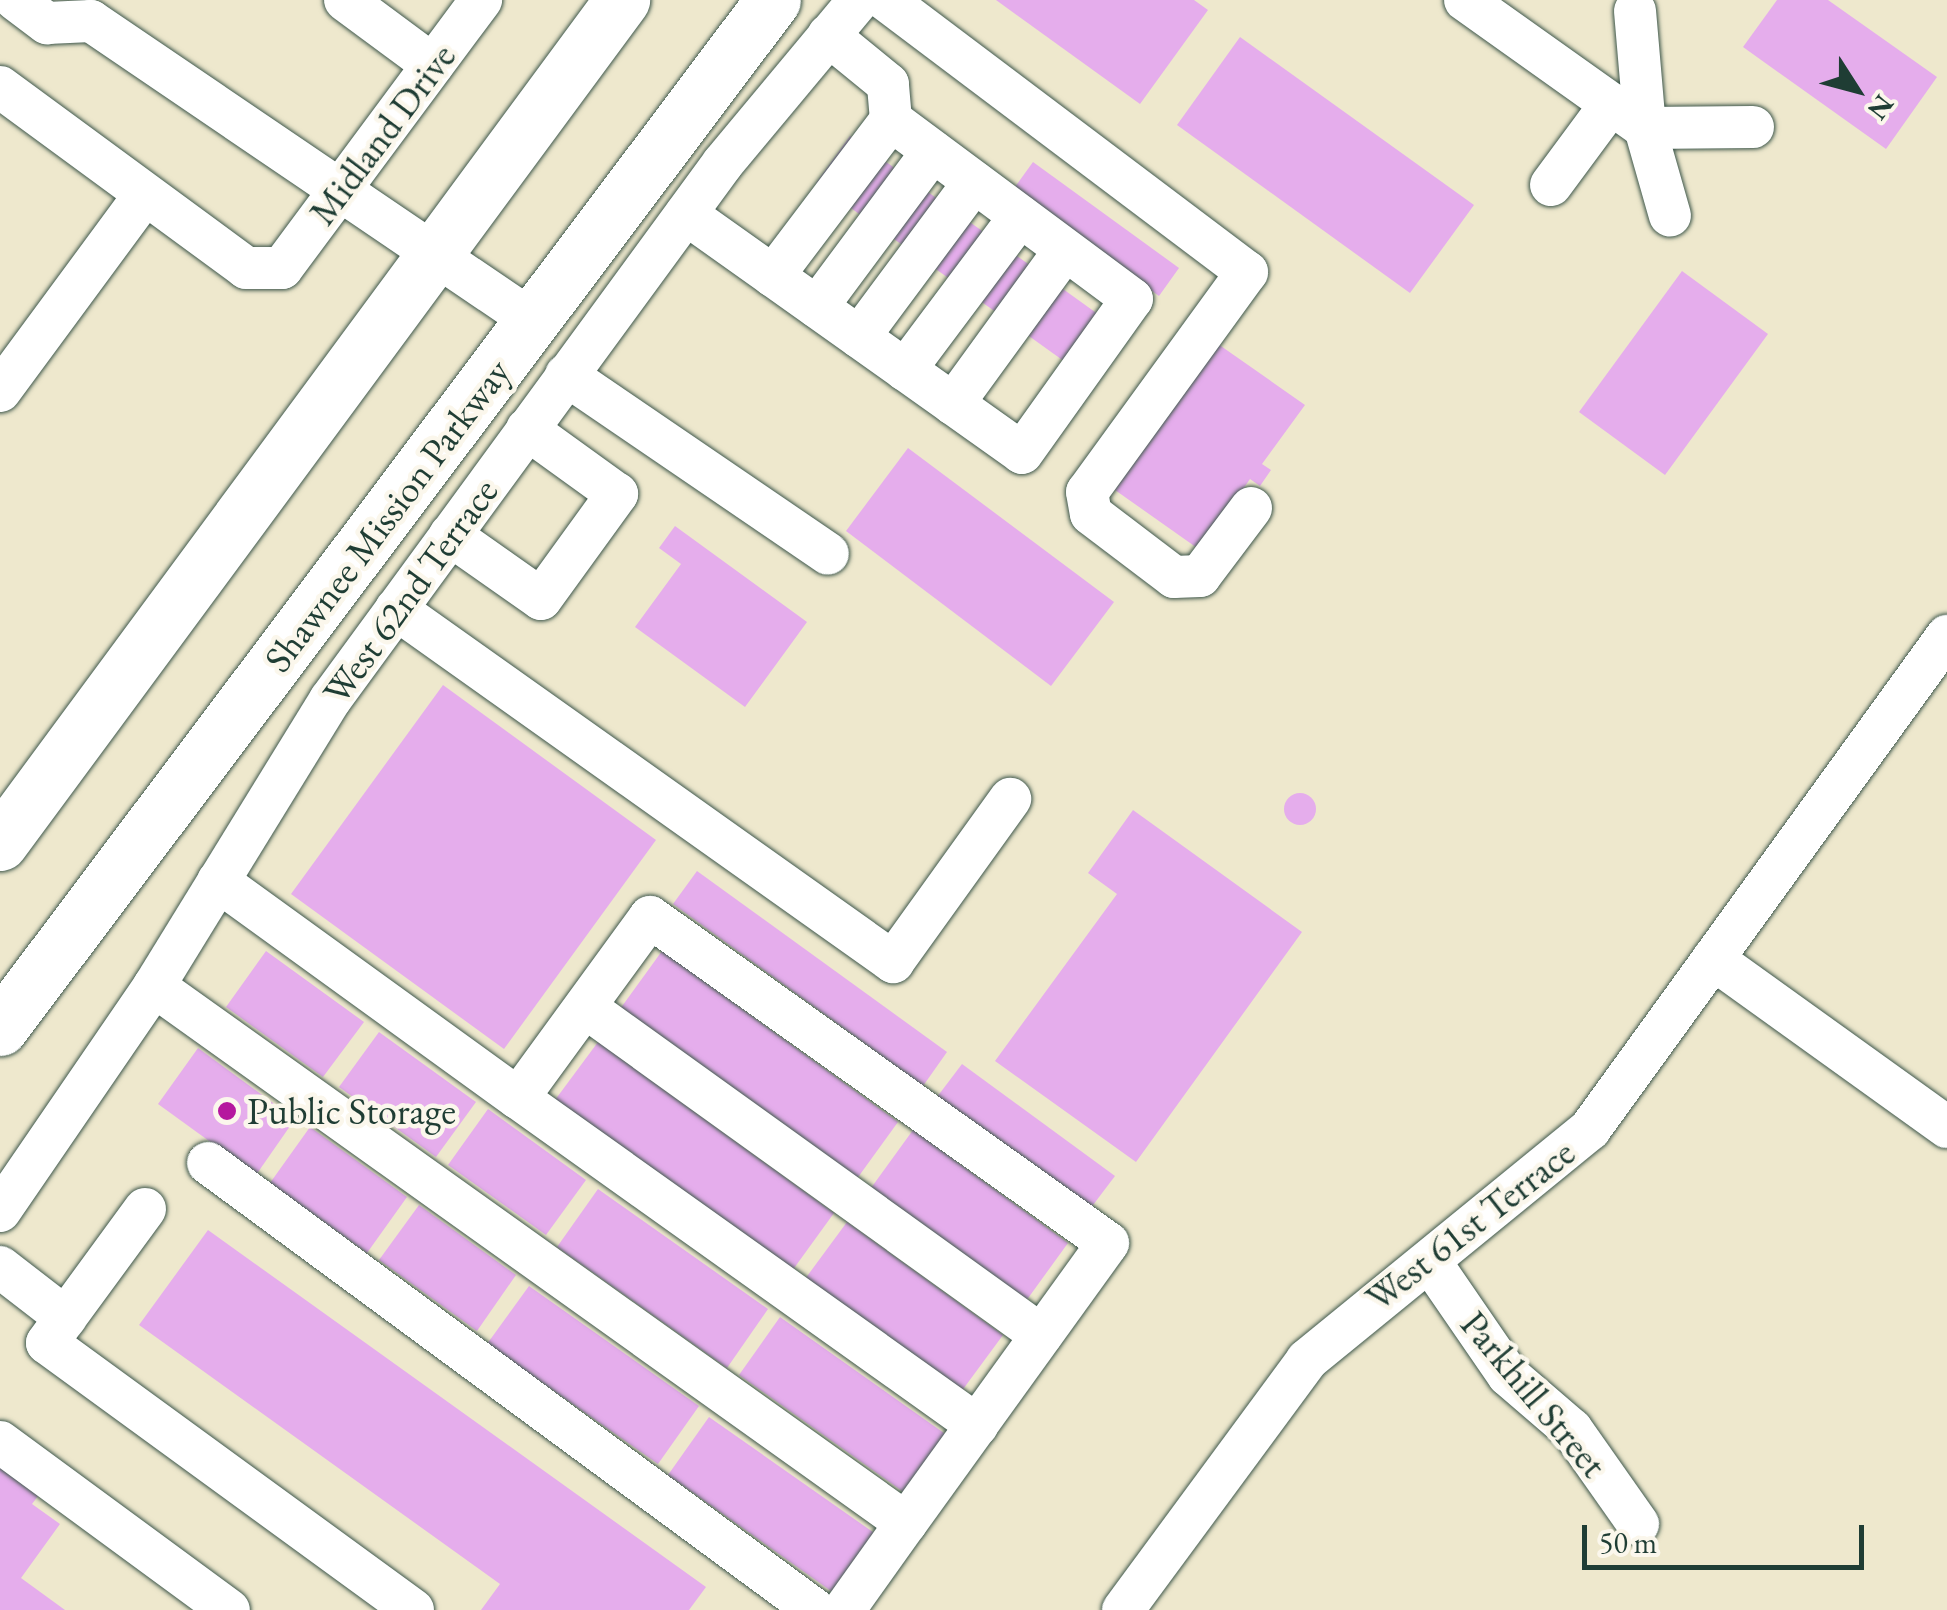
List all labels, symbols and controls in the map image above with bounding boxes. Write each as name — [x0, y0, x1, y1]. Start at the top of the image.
street label: Midland Drive — [299, 34, 465, 234]
north arrow — [1807, 40, 1907, 140]
text: N — [1860, 88, 1902, 127]
street label: Shawnee Mission Parkway — [254, 349, 520, 681]
street label: West 62nd Terrace — [313, 469, 507, 713]
place label: Public Storage — [247, 1088, 456, 1134]
marker: Public Storage — [216, 1100, 238, 1122]
street label: West 61st Terrace — [1357, 1129, 1583, 1321]
street label: Parkhill Street — [1451, 1302, 1617, 1486]
scale bar — [1587, 1505, 1870, 1567]
text: 50 m — [1599, 1523, 1657, 1562]

